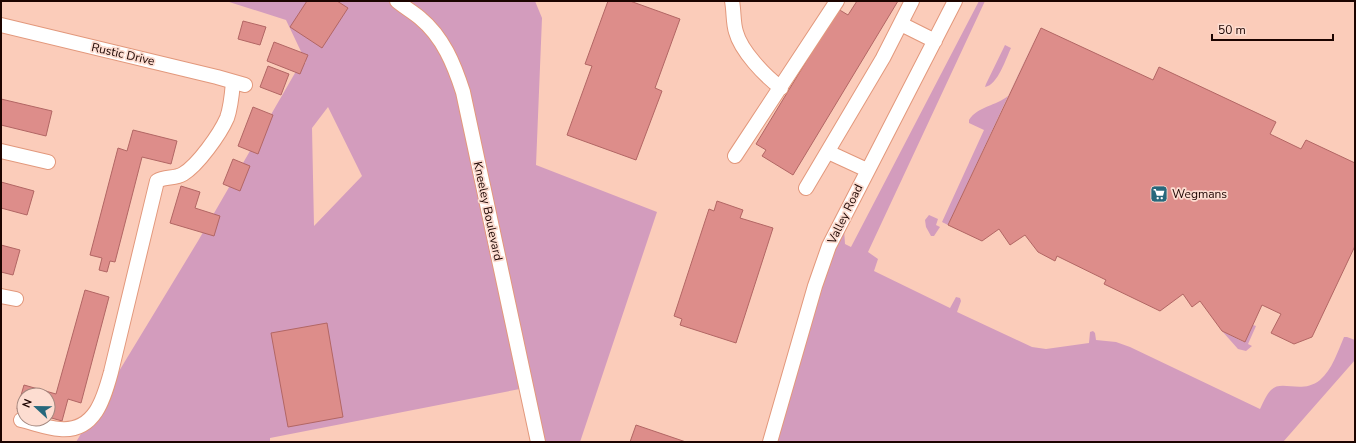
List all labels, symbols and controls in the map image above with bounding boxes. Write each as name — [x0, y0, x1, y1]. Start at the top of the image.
scale bar — [1212, 16, 1333, 42]
text: 50 m — [1218, 22, 1246, 38]
street label: Rustic Drive — [90, 39, 156, 69]
street label: Kneeley Boulevard — [470, 160, 506, 262]
street label: Valley Road — [823, 182, 866, 247]
supermarket icon: Wegmans — [1149, 184, 1169, 204]
place label: Wegmans — [1172, 186, 1227, 202]
north arrow — [16, 387, 56, 427]
text: N — [19, 397, 36, 410]

